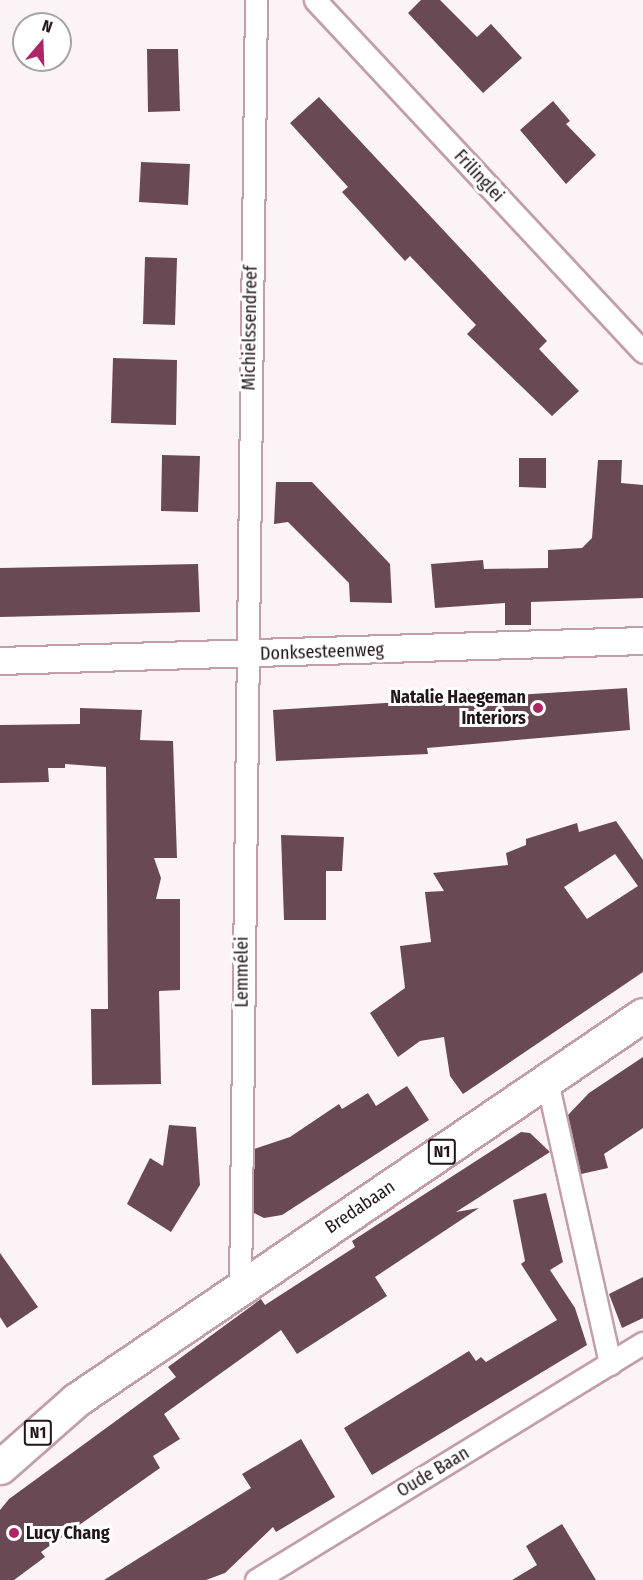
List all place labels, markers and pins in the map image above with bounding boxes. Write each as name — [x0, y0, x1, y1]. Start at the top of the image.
place label: Natalie Haegeman Interiors — [390, 687, 526, 730]
marker: Natalie Haegeman Interiors — [531, 701, 545, 715]
place label: Lucy Chang — [26, 1522, 110, 1544]
marker: Lucy Chang — [7, 1526, 21, 1540]

